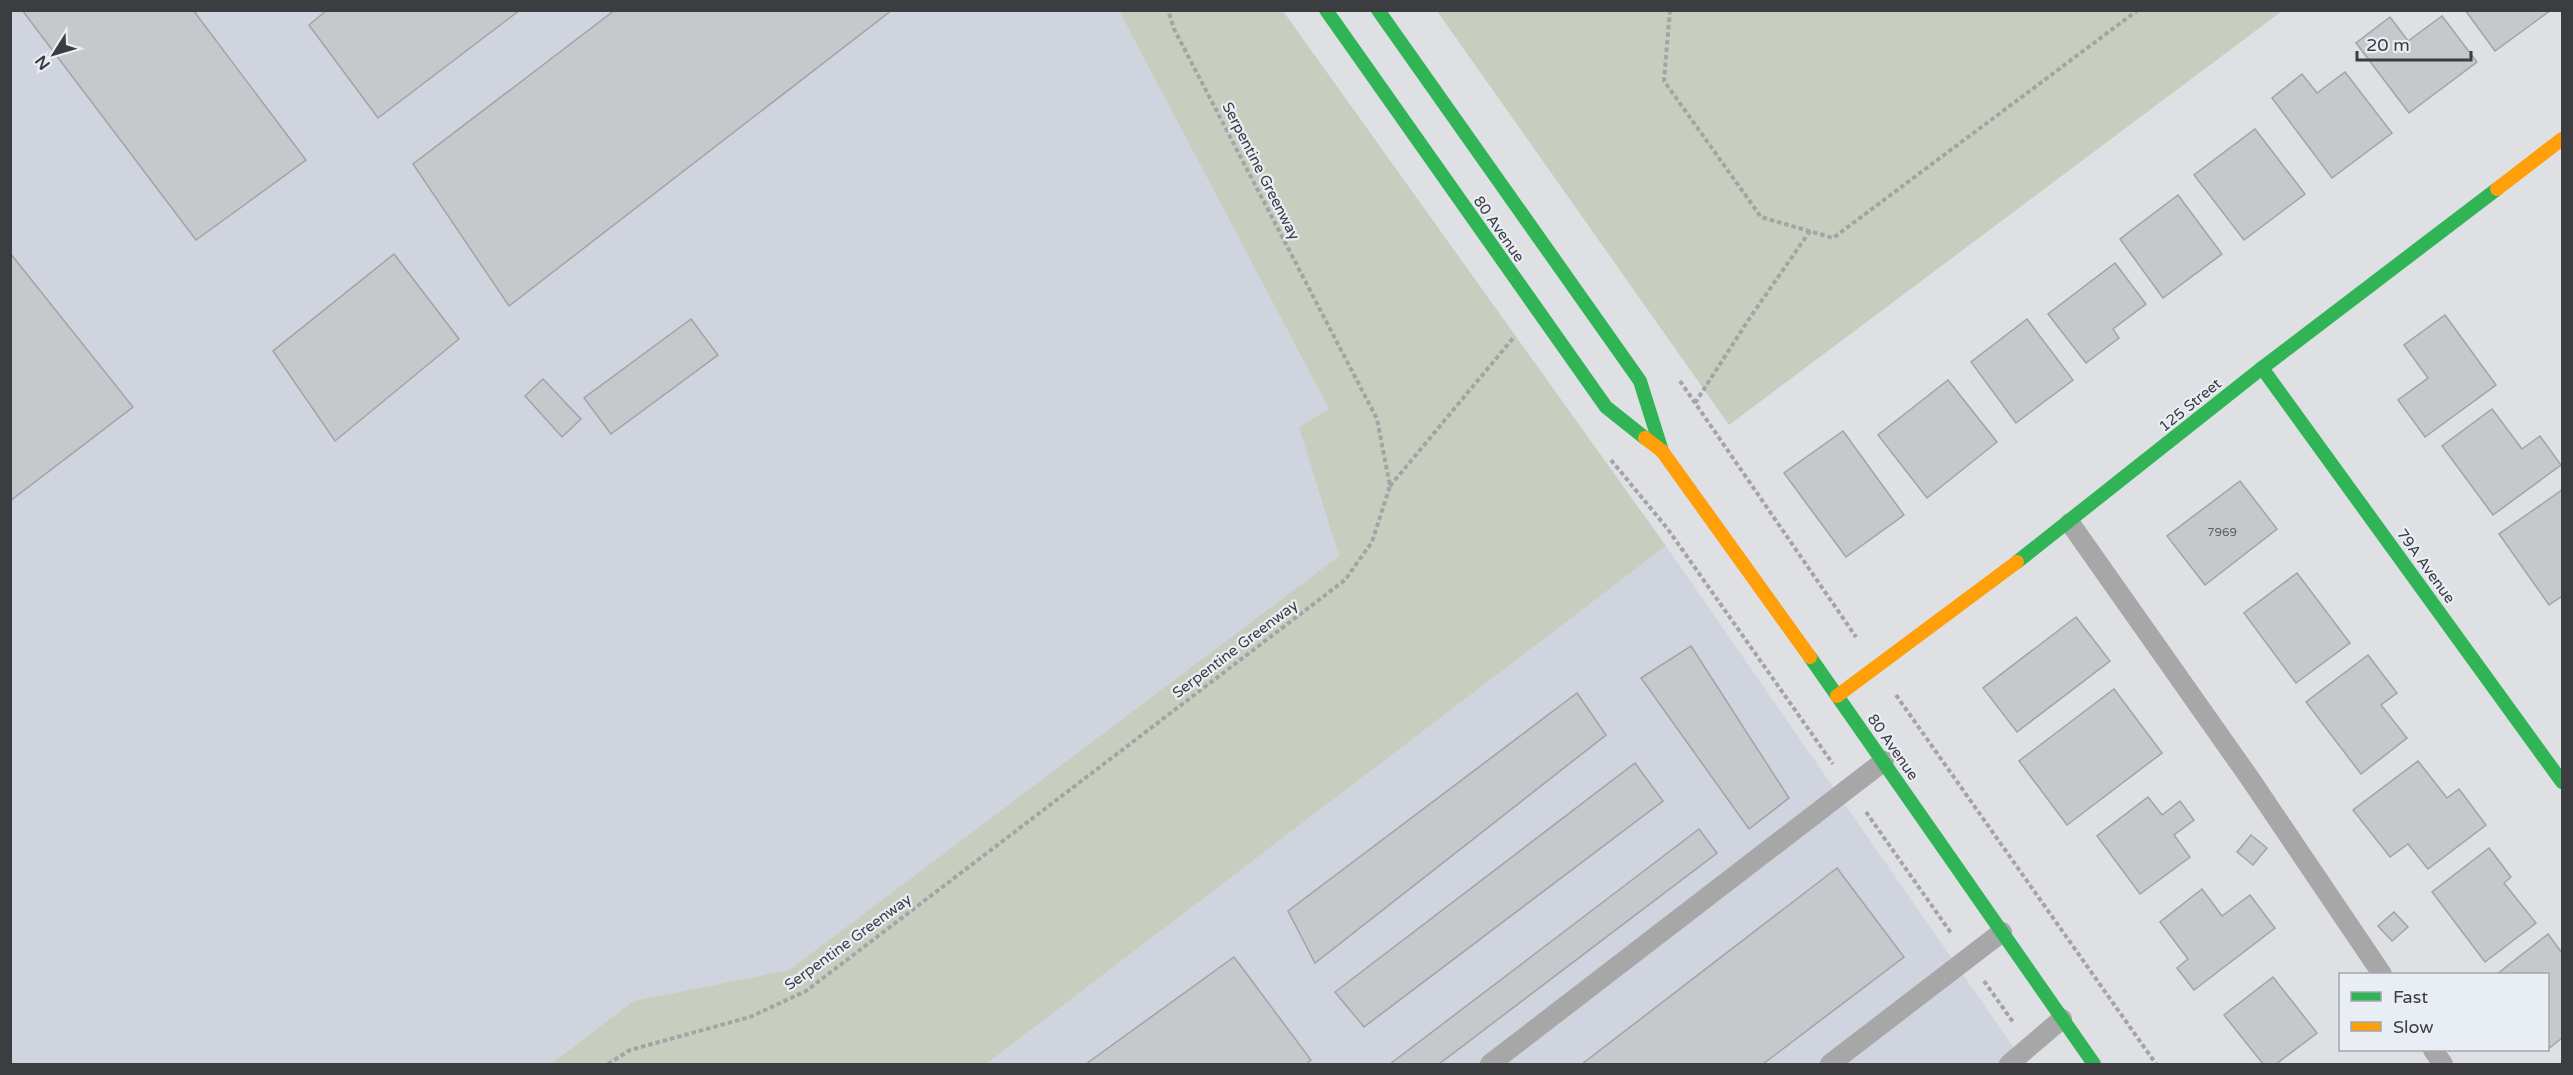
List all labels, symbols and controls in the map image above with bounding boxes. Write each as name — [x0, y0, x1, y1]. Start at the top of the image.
north arrow — [24, 24, 84, 84]
scale bar — [2357, 24, 2471, 62]
text: 20 m — [2366, 34, 2410, 56]
text: N — [31, 51, 55, 74]
street label: Serpentine Greenway — [1218, 99, 1304, 243]
street label: 80 Avenue — [1470, 193, 1528, 265]
street label: 125 Street — [2155, 374, 2225, 436]
house number: 7969 — [2207, 525, 2237, 539]
street label: 79A Avenue — [2393, 525, 2459, 607]
street label: Serpentine Greenway — [1169, 596, 1301, 702]
street label: 80 Avenue — [1864, 711, 1922, 783]
street label: Serpentine Greenway — [781, 890, 915, 994]
legend — [2339, 973, 2549, 1051]
text: Fast — [2393, 986, 2428, 1008]
text: Slow — [2393, 1016, 2434, 1038]

